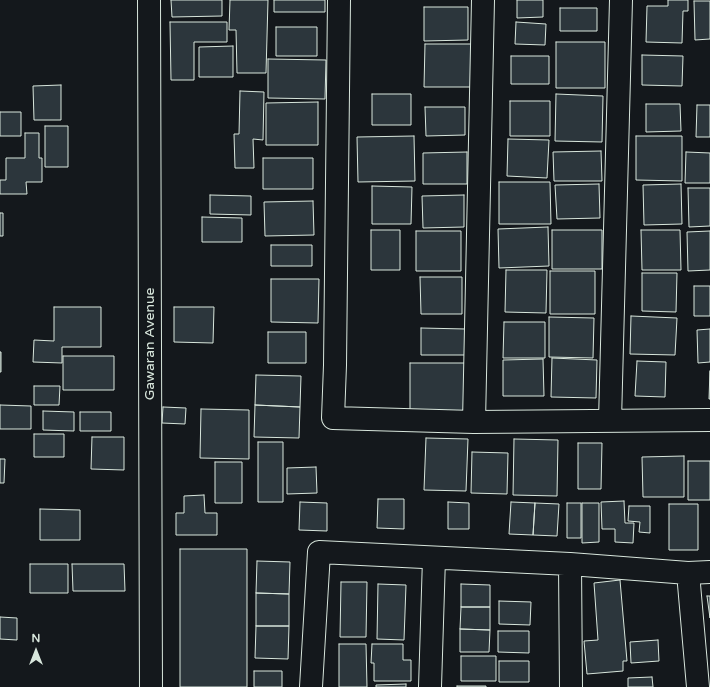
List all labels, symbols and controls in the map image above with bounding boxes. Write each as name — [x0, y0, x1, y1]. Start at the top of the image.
street label: Gawaran Avenue — [142, 288, 158, 400]
north arrow — [16, 631, 56, 671]
text: N — [32, 632, 40, 645]

